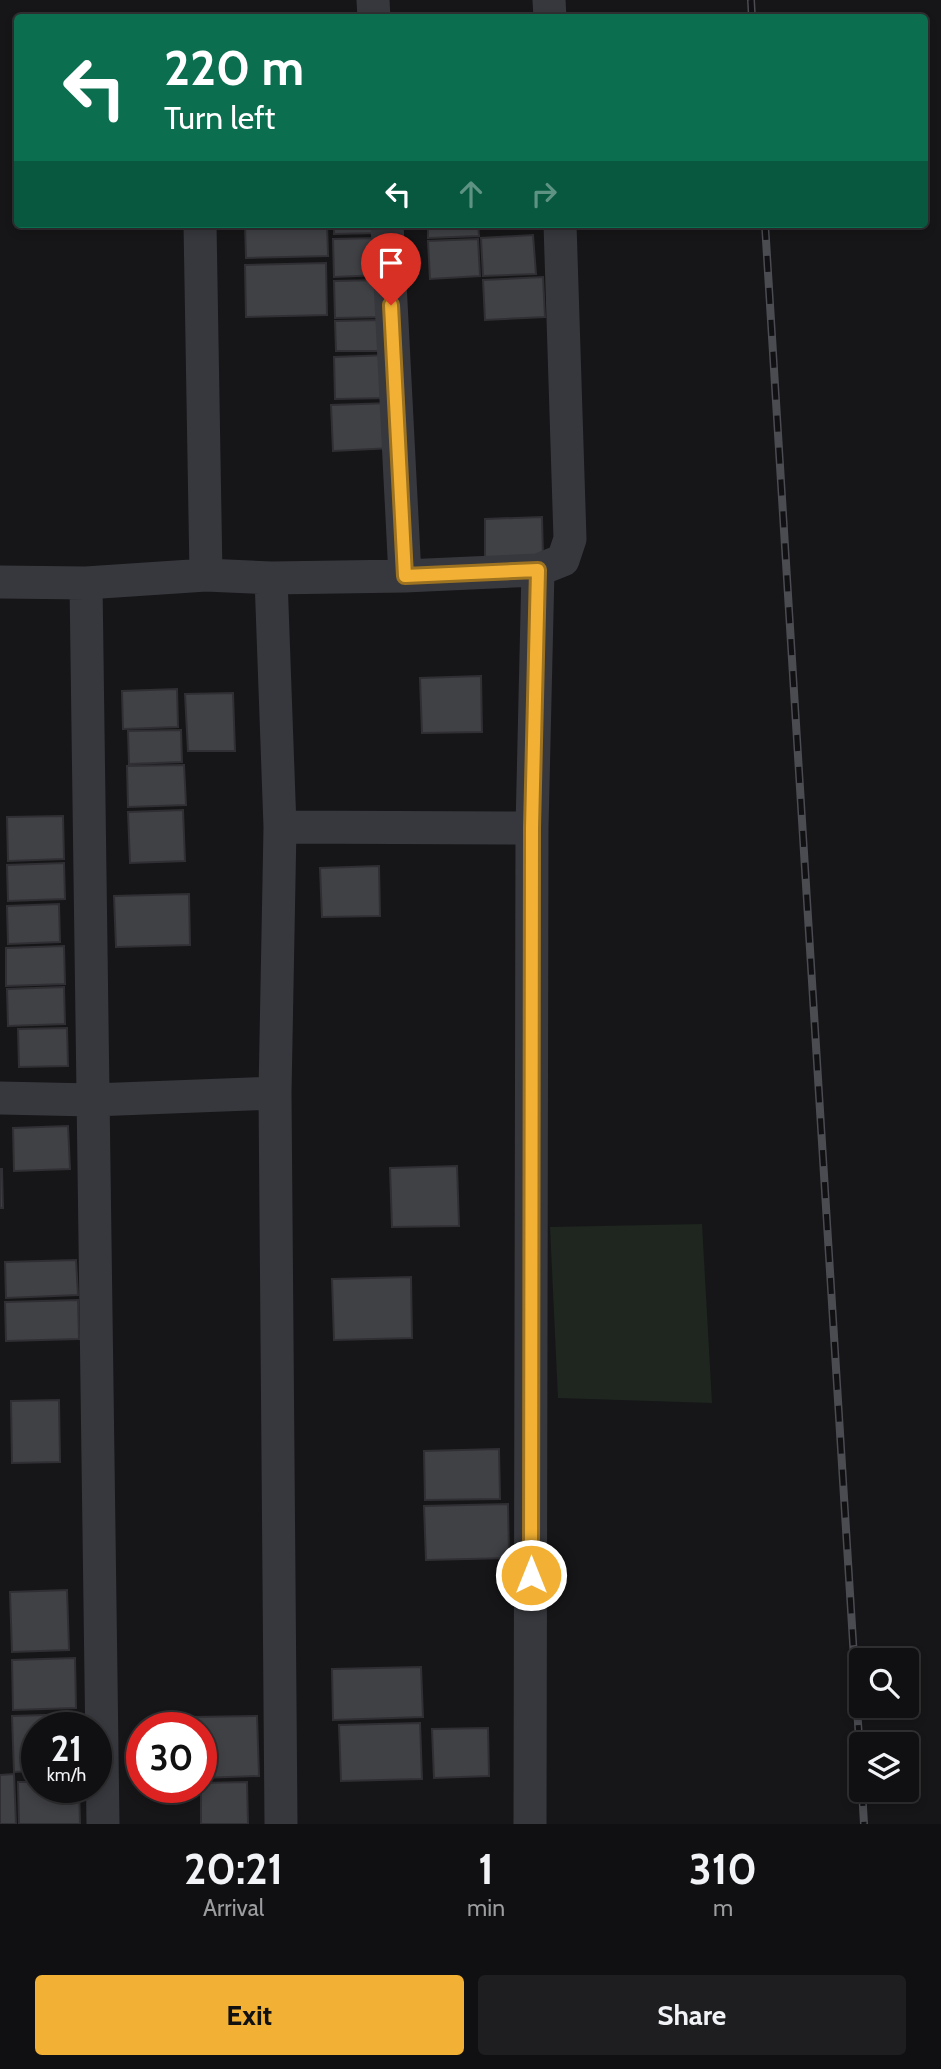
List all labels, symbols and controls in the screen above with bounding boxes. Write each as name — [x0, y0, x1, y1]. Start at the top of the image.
text: 220 m — [164, 38, 304, 97]
icon: left — [49, 42, 140, 133]
text: Turn left — [164, 98, 275, 137]
icon: left — [379, 175, 417, 213]
icon: ahead — [452, 175, 490, 213]
icon: right — [525, 175, 563, 213]
pin — [361, 233, 421, 305]
icon: arrive — [372, 244, 410, 282]
position arrow — [494, 1538, 568, 1612]
map controls — [849, 1648, 919, 1802]
button: search — [849, 1648, 919, 1718]
speed limit sign: 30 — [126, 1712, 217, 1803]
text: 21 — [51, 1727, 82, 1770]
button: layers — [849, 1732, 919, 1802]
text: km/h — [47, 1764, 86, 1786]
text: 20:21 — [184, 1843, 283, 1895]
text: 1 — [478, 1843, 494, 1895]
text: 310 — [689, 1843, 757, 1895]
text: Arrival — [203, 1894, 264, 1922]
text: min — [467, 1894, 505, 1922]
text: m — [713, 1894, 733, 1922]
button: Exit — [35, 1975, 464, 2055]
button: Share — [478, 1975, 906, 2055]

